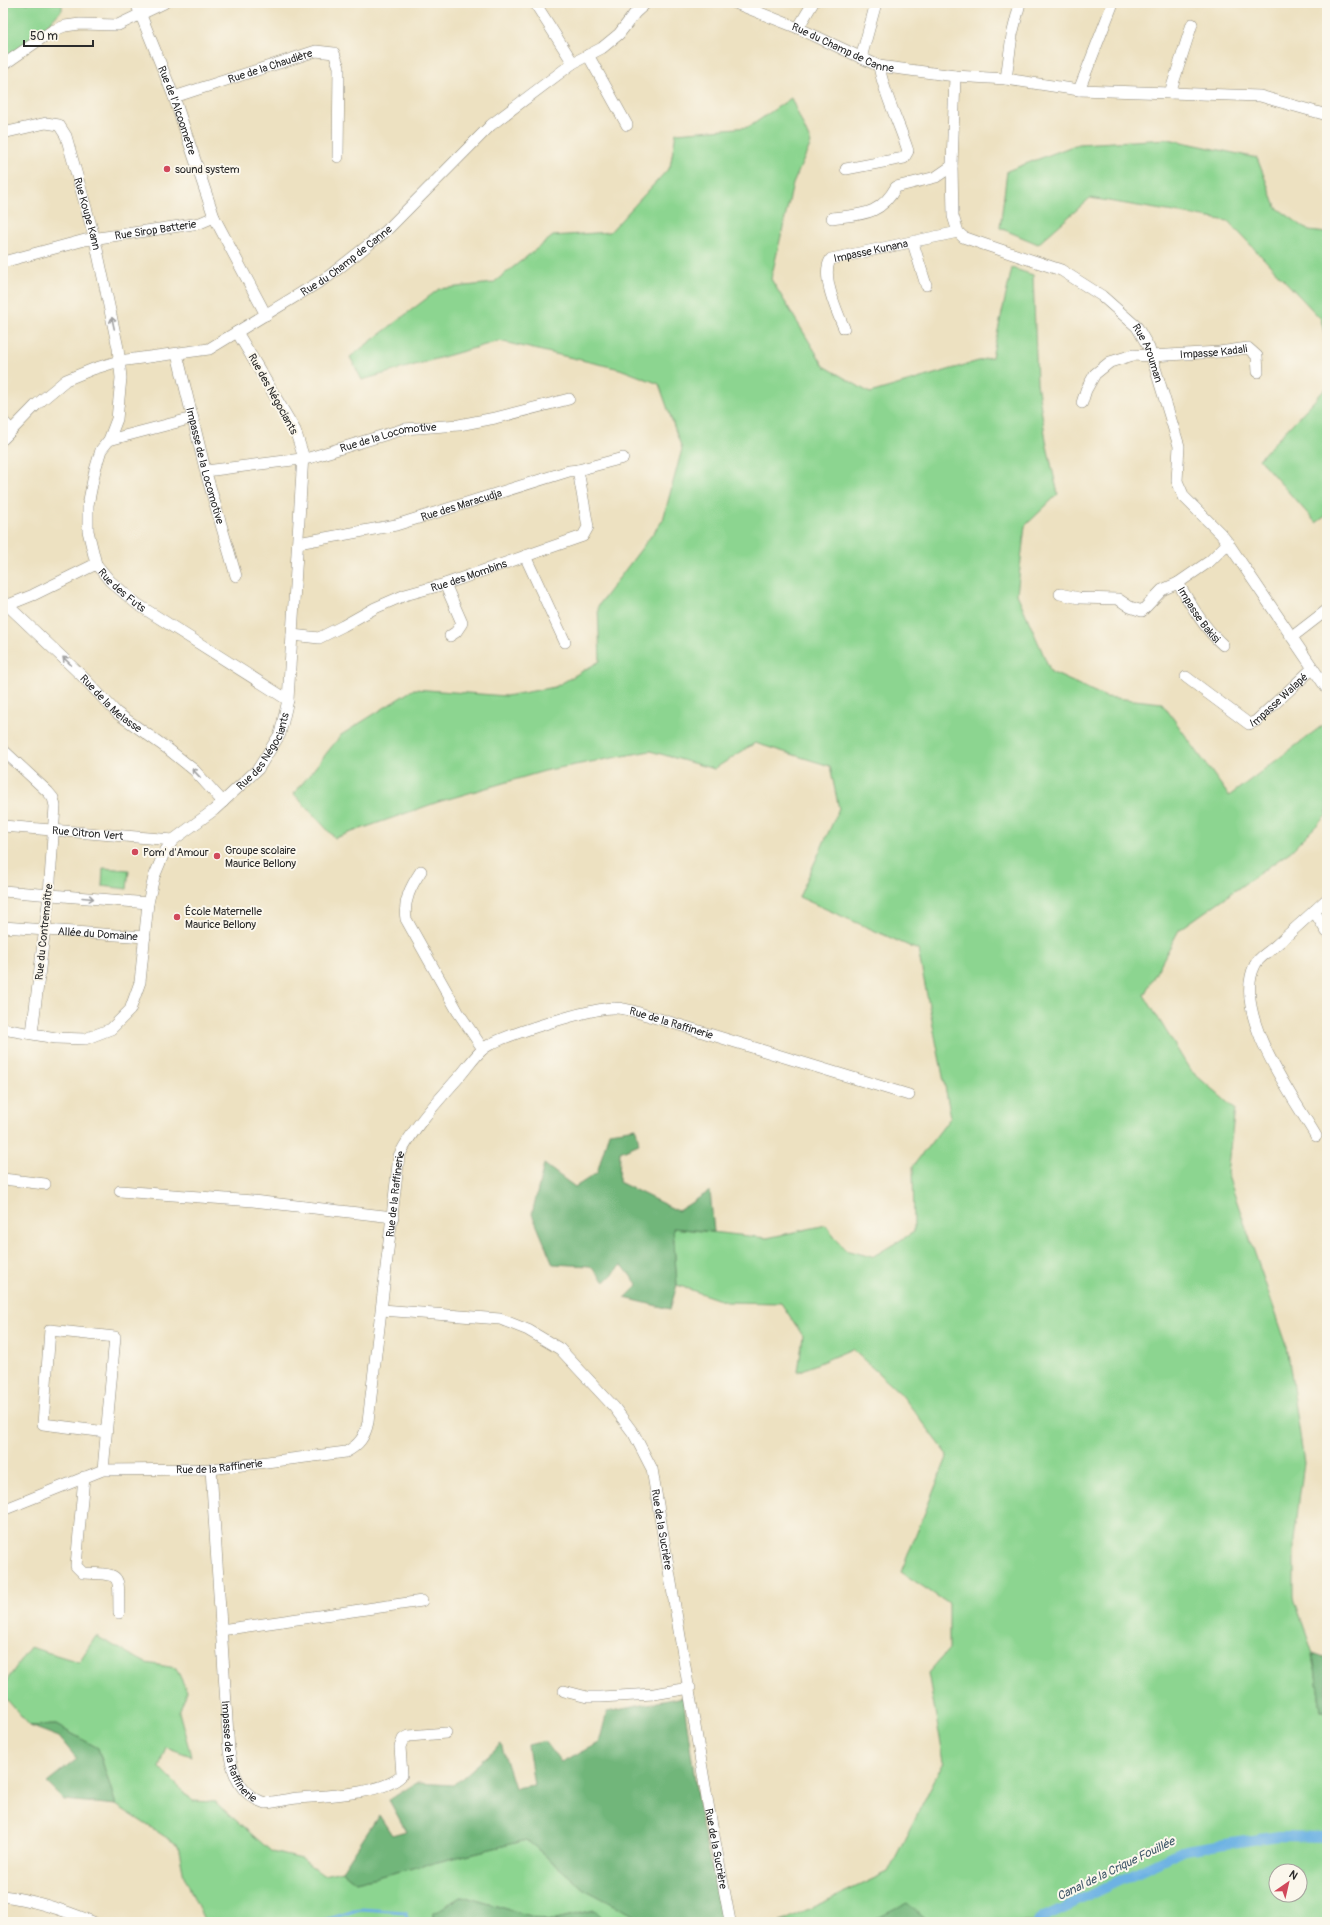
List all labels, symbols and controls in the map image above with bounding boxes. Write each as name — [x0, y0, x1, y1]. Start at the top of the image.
street label: Rue du Champ de Canne — [790, 20, 895, 74]
scale bar — [24, 22, 93, 48]
text: 50 m — [30, 29, 58, 44]
street label: Rue de la Chaudière — [226, 46, 314, 86]
street label: Rue de l'Alcoometre — [156, 64, 199, 157]
place label: sound system — [175, 163, 240, 176]
marker: sound system — [162, 164, 172, 174]
street label: Rue Koupe Kann — [71, 176, 103, 251]
street label: Rue Sirop Batterie — [114, 217, 197, 242]
street label: Rue du Champ de Canne — [298, 222, 395, 298]
street label: Impasse Kunana — [832, 236, 909, 265]
one-way arrow — [108, 317, 116, 330]
street label: Rue Arouman — [1130, 321, 1166, 384]
street label: Impasse Kadali — [1179, 342, 1248, 361]
street label: Rue des Négociants — [245, 351, 301, 437]
street label: Impasse de la Locomotive — [184, 406, 227, 526]
street label: Rue de la Locomotive — [338, 420, 437, 455]
street label: Rue des Maracudja — [419, 486, 503, 523]
street label: Rue des Mombins — [429, 557, 508, 594]
street label: Rue des Futs — [96, 566, 148, 615]
street label: Impasse Bakisi — [1175, 584, 1223, 645]
one-way arrow — [62, 656, 72, 666]
street label: Impasse Walapé — [1248, 670, 1310, 729]
street label: Rue de la Melasse — [77, 672, 145, 735]
street label: Rue des Négociants — [234, 711, 291, 792]
one-way arrow — [191, 768, 201, 778]
street label: Rue Citron Vert — [52, 824, 124, 842]
place label: Groupe scolaire Maurice Bellony — [225, 844, 296, 870]
place label: Pom' d'Amour — [143, 846, 209, 859]
marker: Pom' d'Amour — [130, 847, 140, 857]
marker: Groupe scolaire Maurice Bellony — [212, 851, 222, 861]
street label: Rue du Contremaître — [32, 883, 56, 981]
one-way arrow — [81, 895, 94, 902]
place label: École Maternelle Maurice Bellony — [185, 905, 262, 931]
marker: École Maternelle Maurice Bellony — [172, 912, 182, 922]
street label: Allée du Domaine — [57, 924, 139, 943]
street label: Rue de la Raffinerie — [628, 1004, 715, 1042]
street label: Rue de la Raffinerie — [383, 1148, 407, 1238]
street label: Rue de la Raffinerie — [176, 1456, 264, 1476]
street label: Rue de la Sucrière — [649, 1488, 675, 1571]
street label: Impasse de la Raffinerie — [219, 1700, 260, 1805]
street label: Rue de la Sucrière — [702, 1807, 730, 1891]
water label: Canal de la Crique Fouillée — [1055, 1833, 1178, 1904]
north arrow — [1268, 1863, 1308, 1903]
text: N — [1287, 1868, 1300, 1883]

